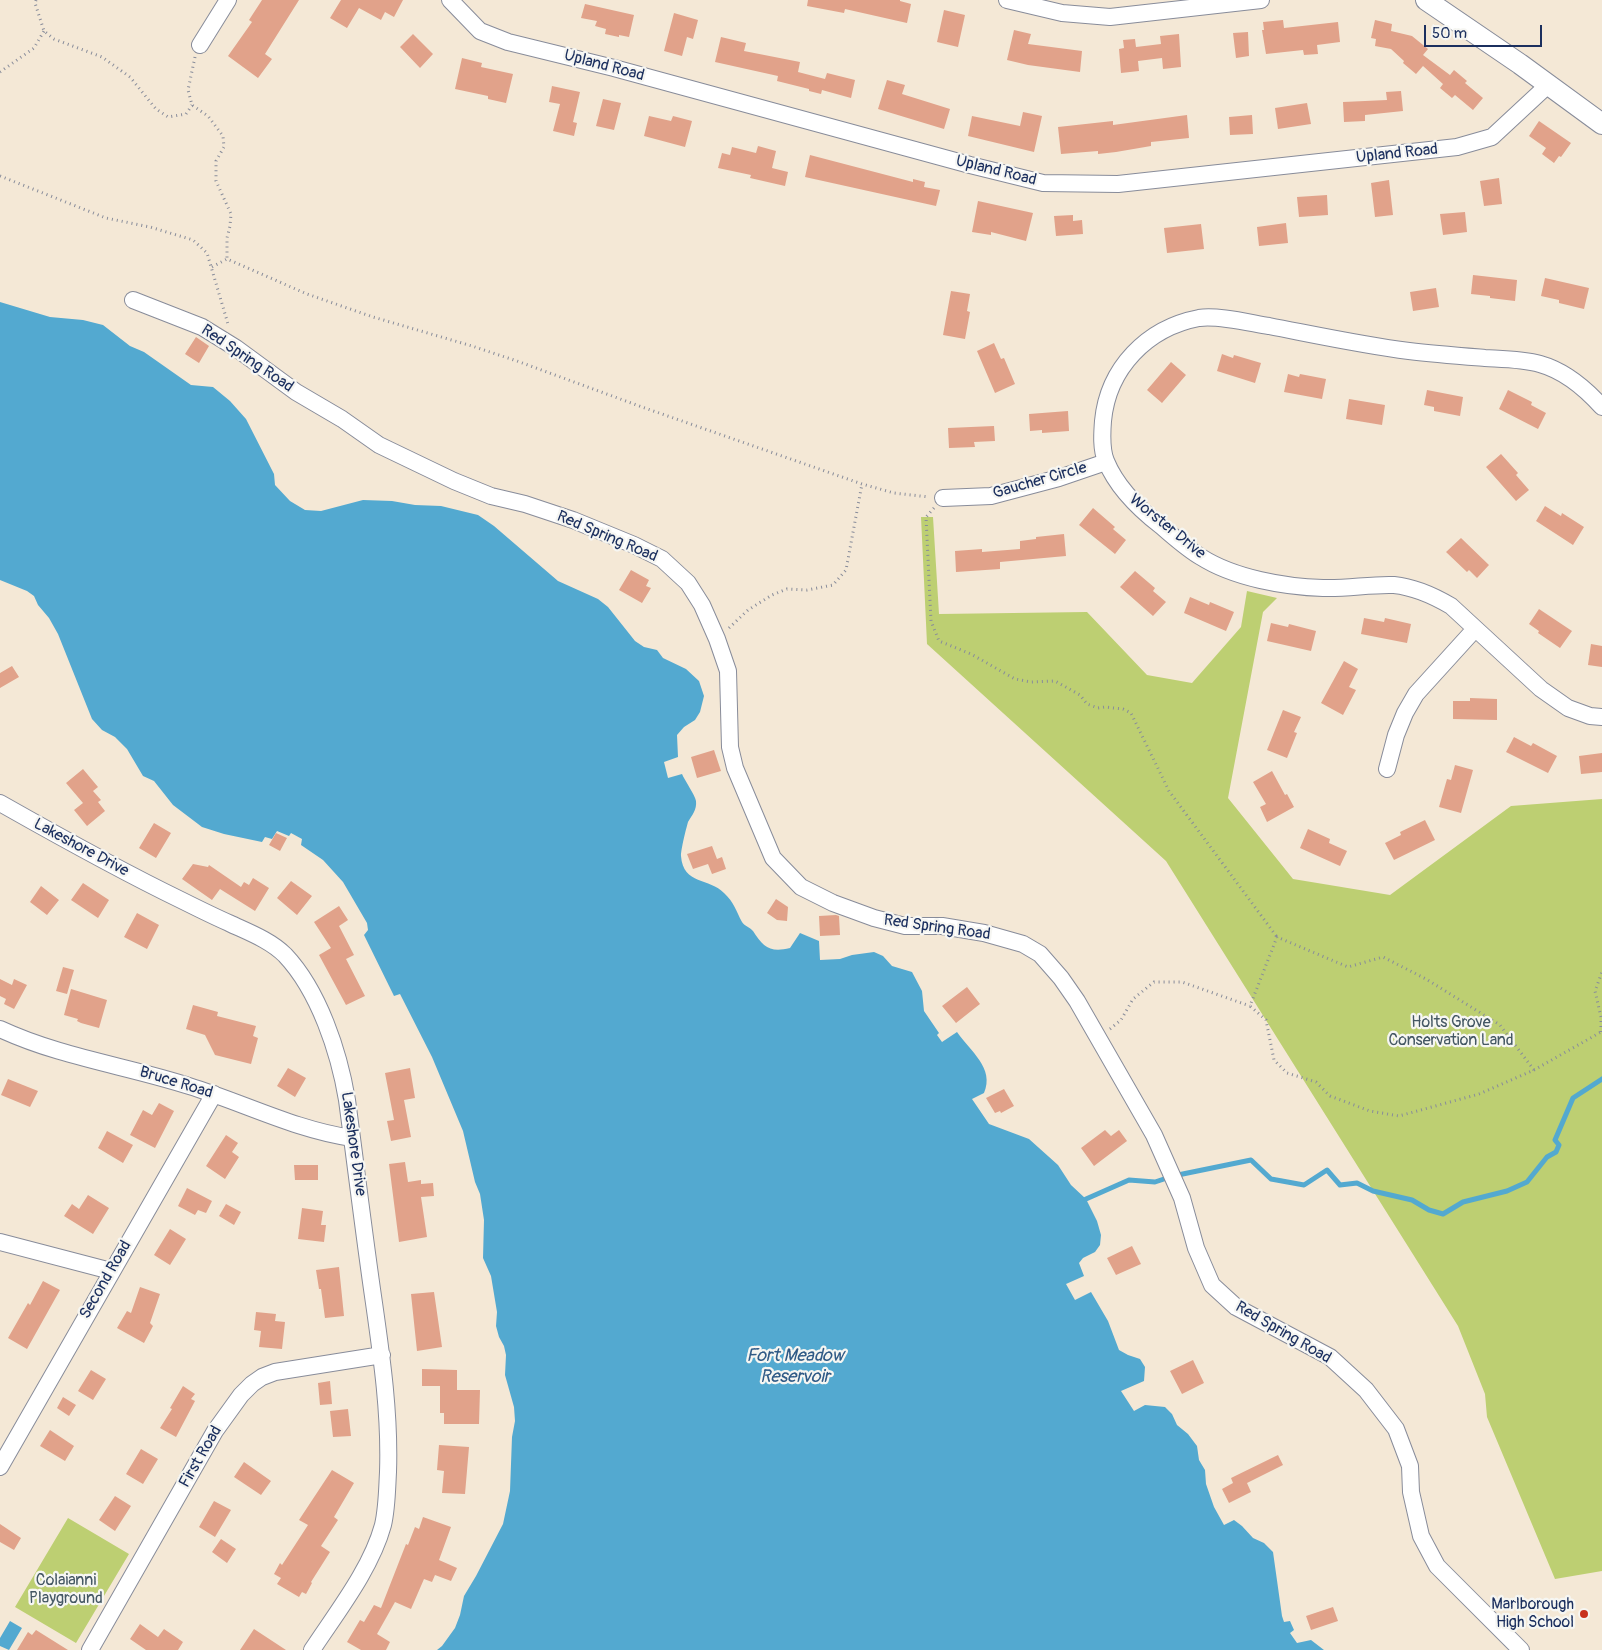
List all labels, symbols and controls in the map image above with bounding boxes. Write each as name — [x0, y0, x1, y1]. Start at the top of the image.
scale bar — [1427, 15, 1544, 47]
text: 50 m — [1432, 24, 1467, 43]
street label: Upland Road — [562, 46, 646, 86]
street label: Upland Road — [1355, 140, 1439, 168]
street label: Upland Road — [954, 152, 1038, 190]
street label: Red Spring Road — [197, 321, 297, 397]
street label: Gaucher Circle — [991, 458, 1089, 504]
street label: Worster Drive — [1125, 490, 1209, 564]
street label: Red Spring Road — [554, 507, 660, 567]
street label: Lakeshore Drive — [30, 815, 132, 881]
street label: Red Spring Road — [882, 911, 992, 945]
park label: Holts Grove Conservation Land — [1388, 1013, 1514, 1051]
street label: Bruce Road — [137, 1063, 215, 1103]
street label: Lakeshore Drive — [336, 1091, 370, 1197]
street label: Second Road — [76, 1237, 136, 1323]
street label: Red Spring Road — [1232, 1298, 1334, 1368]
water label: Fort Meadow Reservoir — [746, 1345, 844, 1388]
street label: First Road — [176, 1423, 226, 1491]
park label: Colaianni Playground — [29, 1571, 103, 1609]
place label: Marlborough High School — [1491, 1595, 1574, 1633]
marker: Marlborough High School — [1578, 1608, 1590, 1620]

